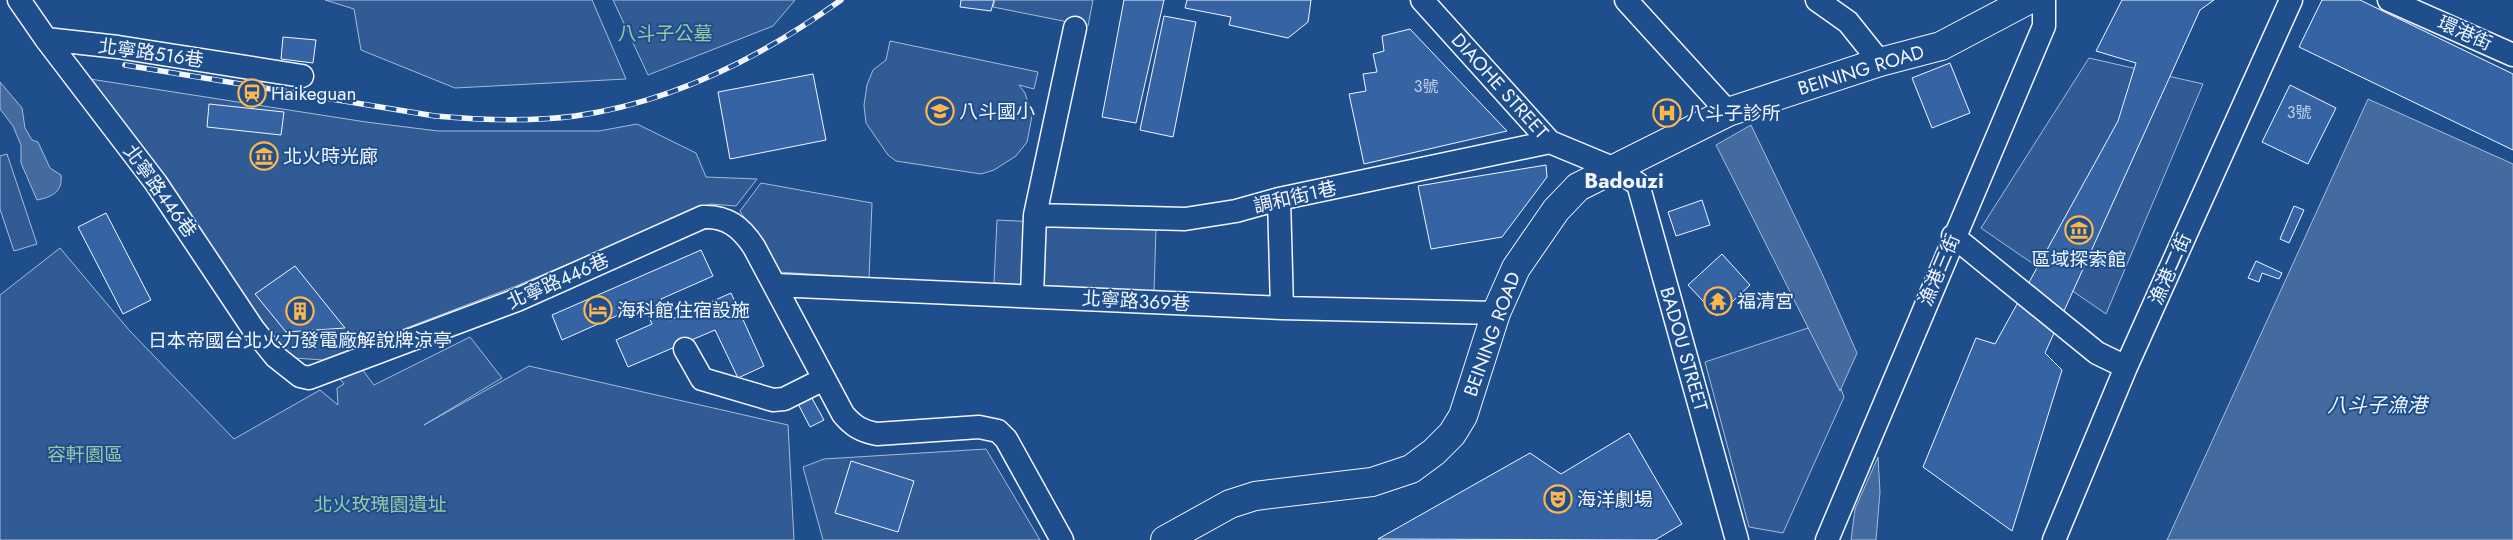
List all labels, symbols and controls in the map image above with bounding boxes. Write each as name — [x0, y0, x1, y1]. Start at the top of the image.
street label: 環港街 — [2433, 9, 2497, 57]
park label: 八斗子公墓 — [617, 20, 713, 47]
street label: DIAOHE STREET — [1445, 27, 1555, 145]
street label: 北寧路516巷 — [97, 32, 205, 74]
street label: BEINING ROAD — [1795, 38, 1928, 102]
house number: 3號 — [1414, 75, 1438, 98]
station icon: Haikeguan — [237, 78, 267, 108]
place label: Haikeguan — [271, 80, 356, 107]
school or university icon: 八斗國小 — [925, 96, 955, 126]
place label: 八斗國小 — [959, 98, 1035, 125]
hospital icon: 八斗子診所 — [1652, 98, 1682, 128]
place label: 八斗子診所 — [1686, 100, 1781, 127]
house number: 3號 — [2287, 101, 2311, 124]
street label: 北寧路446巷 — [117, 139, 203, 243]
museum icon: 北火時光廊 — [249, 141, 279, 171]
place label: 北火時光廊 — [283, 143, 378, 170]
district label: Badouzi — [1584, 166, 1664, 196]
street label: 調和街1巷 — [1251, 174, 1339, 220]
museum icon: 區域探索館 — [2064, 215, 2094, 245]
street label: 漁港二街 — [2142, 229, 2198, 309]
street label: 漁港三街 — [1912, 230, 1966, 310]
street label: 北寧路446巷 — [503, 246, 613, 316]
place label: 區域探索館 — [2031, 246, 2127, 273]
street label: BEINING ROAD — [1457, 268, 1527, 400]
street label: BADOU STREET — [1653, 284, 1715, 414]
street label: 北寧路369巷 — [1081, 285, 1191, 317]
temple icon: 福清宮 — [1703, 286, 1733, 316]
place label: 福清宮 — [1737, 288, 1794, 315]
hotel icon: 海科館住宿設施 — [583, 295, 613, 325]
building icon: 日本帝國台北火力發電廠解說牌涼亭 — [285, 296, 315, 326]
place label: 海科館住宿設施 — [617, 297, 750, 324]
place label: 日本帝國台北火力發電廠解說牌涼亭 — [148, 327, 452, 354]
water label: 八斗子漁港 — [2327, 391, 2430, 420]
park label: 容軒園區 — [47, 441, 123, 468]
theatre icon: 海洋劇場 — [1543, 484, 1573, 514]
place label: 海洋劇場 — [1577, 486, 1653, 513]
park label: 北火玫瑰園遺址 — [313, 491, 447, 518]

